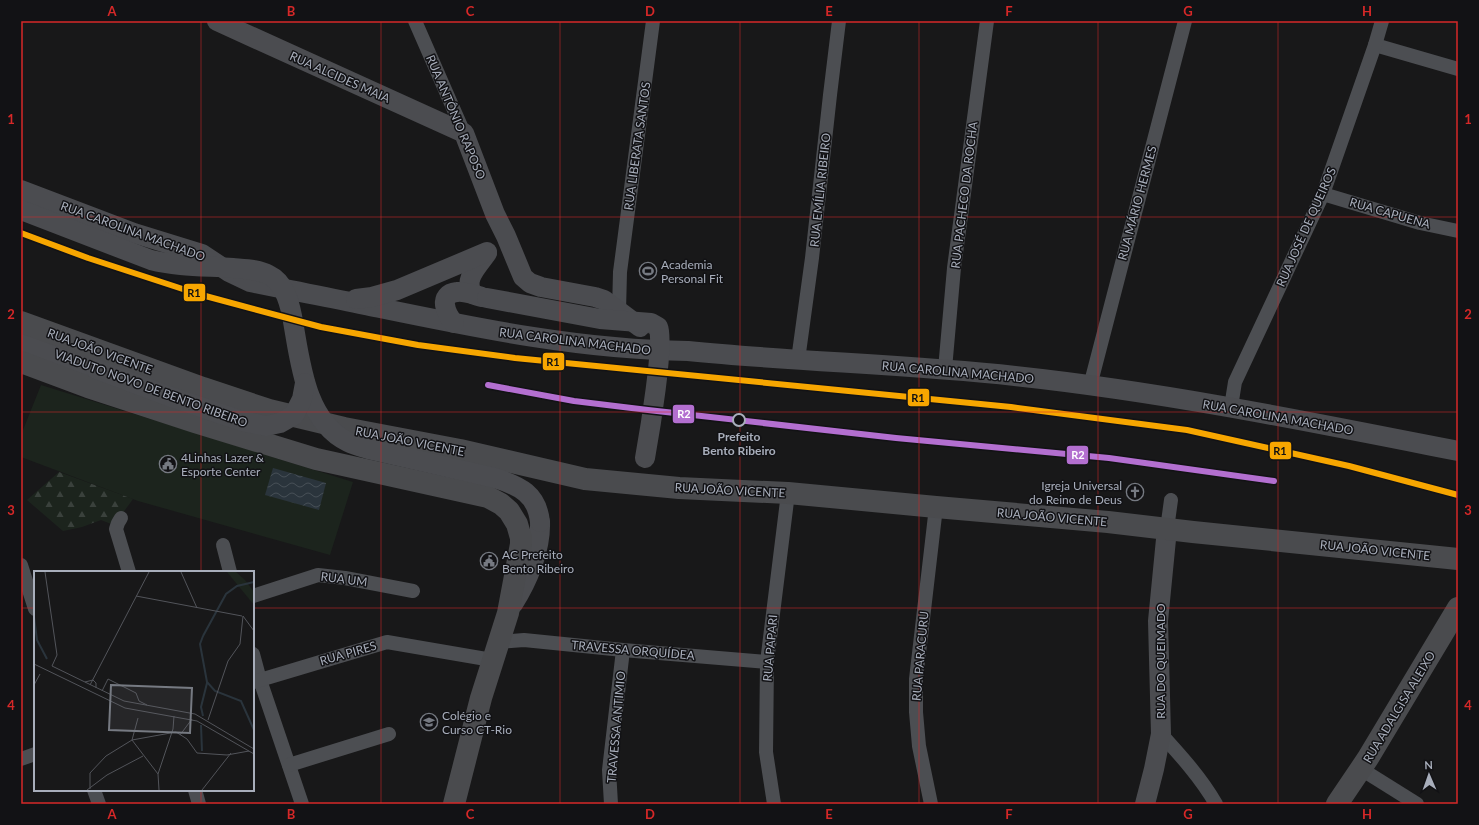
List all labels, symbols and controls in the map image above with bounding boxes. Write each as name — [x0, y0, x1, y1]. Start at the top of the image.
text: A — [106, 3, 117, 19]
text: B — [287, 3, 296, 19]
text: C — [466, 3, 475, 19]
text: D — [645, 3, 655, 19]
text: E — [825, 3, 833, 19]
text: F — [1005, 3, 1013, 19]
text: G — [1183, 3, 1193, 19]
text: H — [1362, 3, 1372, 19]
street label: RUA ALCIDES MAIA — [288, 48, 393, 106]
street label: RUA ANTÔNIO RAPOSO — [423, 52, 489, 182]
street label: RUA LIBERATA SANTOS — [621, 81, 653, 211]
text: 1 — [7, 111, 15, 127]
text: 1 — [1464, 111, 1472, 127]
street label: RUA PACHECO DA ROCHA — [948, 120, 981, 269]
street label: RUA EMÍLIA RIBEIRO — [807, 132, 833, 248]
street label: RUA MÁRIO HERMES — [1114, 144, 1160, 262]
street label: RUA JOSÉ DE QUEIROS — [1273, 165, 1339, 289]
street label: RUA CAPUENA — [1348, 194, 1433, 232]
street label: RUA CAROLINA MACHADO — [59, 198, 208, 264]
place label: Academia Personal Fit — [661, 257, 724, 286]
sports icon: Academia Personal Fit — [638, 261, 658, 281]
line badge: R1 — [183, 283, 206, 302]
text: R1 — [187, 286, 201, 299]
text: 2 — [7, 306, 15, 322]
text: 2 — [1464, 306, 1472, 322]
street label: RUA CAROLINA MACHADO — [498, 324, 652, 358]
street label: RUA JOÃO VICENTE — [45, 325, 155, 377]
street label: VIADUTO NOVO DE BENTO RIBEIRO — [52, 346, 250, 430]
line badge: R1 — [542, 352, 565, 371]
text: R1 — [546, 355, 560, 368]
street label: RUA CAROLINA MACHADO — [881, 358, 1035, 386]
line badge: R1 — [907, 388, 930, 407]
text: R1 — [911, 391, 925, 404]
street label: RUA CAROLINA MACHADO — [1202, 396, 1355, 438]
line badge: R2 — [672, 404, 695, 424]
text: R2 — [677, 407, 691, 420]
marker: Prefeito Bento Ribeiro — [732, 413, 746, 427]
street label: RUA JOÃO VICENTE — [354, 423, 466, 459]
place label: Prefeito Bento Ribeiro — [702, 429, 776, 458]
line badge: R1 — [1269, 441, 1292, 460]
text: R1 — [1273, 444, 1287, 457]
line badge: R2 — [1066, 445, 1089, 465]
text: R2 — [1071, 448, 1085, 461]
place label: 4Linhas Lazer & Esporte Center — [181, 450, 265, 479]
public building icon: 4Linhas Lazer & Esporte Center — [158, 454, 178, 474]
place label: Igreja Universal do Reino de Deus — [1029, 478, 1122, 507]
street label: RUA JOÃO VICENTE — [674, 480, 786, 500]
church icon: Igreja Universal do Reino de Deus — [1125, 482, 1145, 502]
text: 3 — [7, 502, 15, 518]
text: 3 — [1464, 502, 1472, 518]
street label: RUA JOÃO VICENTE — [996, 505, 1108, 529]
street label: RUA JOÃO VICENTE — [1319, 537, 1431, 563]
place label: AC Prefeito Bento Ribeiro — [502, 547, 574, 576]
public building icon: AC Prefeito Bento Ribeiro — [479, 551, 499, 571]
street label: RUA UM — [320, 569, 368, 589]
inset map — [34, 571, 254, 791]
street label: RUA DO QUEIMADO — [1153, 603, 1168, 719]
street label: RUA PARACURU — [909, 610, 931, 702]
street label: RUA PAPARI — [760, 614, 780, 682]
street label: TRAVESSA ORQUÍDEA — [571, 637, 696, 663]
street label: RUA PIRES — [318, 638, 378, 668]
street label: RUA ADALGISA ALEIXO — [1360, 648, 1439, 766]
street label: TRAVESSA ANTIMIO — [604, 670, 628, 784]
text: 4 — [7, 697, 15, 713]
text: 4 — [1464, 697, 1472, 713]
place label: Colégio e Curso CT-Rio — [442, 708, 512, 737]
school or university icon: Colégio e Curso CT-Rio — [419, 712, 439, 732]
north arrow — [1409, 755, 1449, 795]
text: N — [1424, 758, 1433, 771]
text: A — [106, 806, 117, 822]
text: B — [287, 806, 296, 822]
text: C — [466, 806, 475, 822]
text: D — [645, 806, 655, 822]
text: E — [825, 806, 833, 822]
text: F — [1005, 806, 1013, 822]
text: G — [1183, 806, 1193, 822]
text: H — [1362, 806, 1372, 822]

